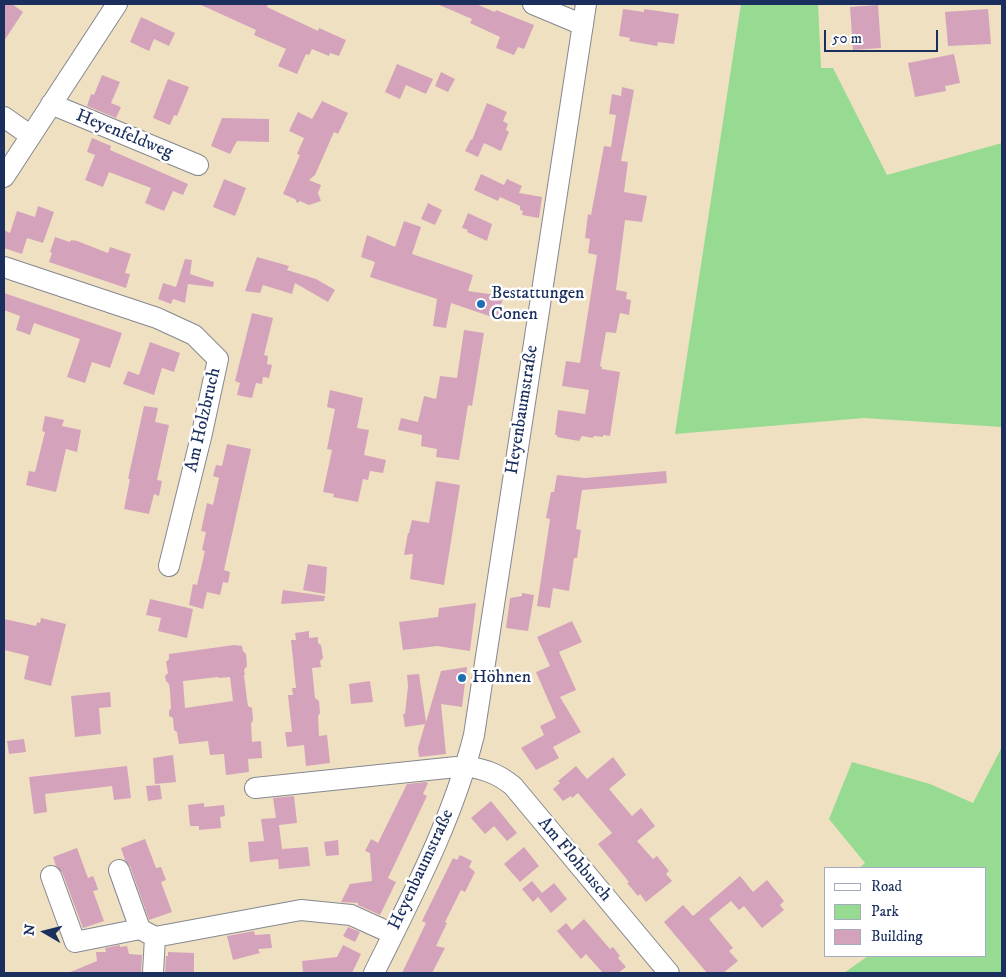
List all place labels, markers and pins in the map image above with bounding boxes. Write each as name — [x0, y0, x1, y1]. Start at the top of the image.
place label: Bestattungen Conen — [491, 283, 585, 326]
marker: Bestattungen Conen — [475, 298, 487, 310]
place label: Höhnen — [472, 667, 531, 689]
marker: Höhnen — [456, 672, 468, 684]

